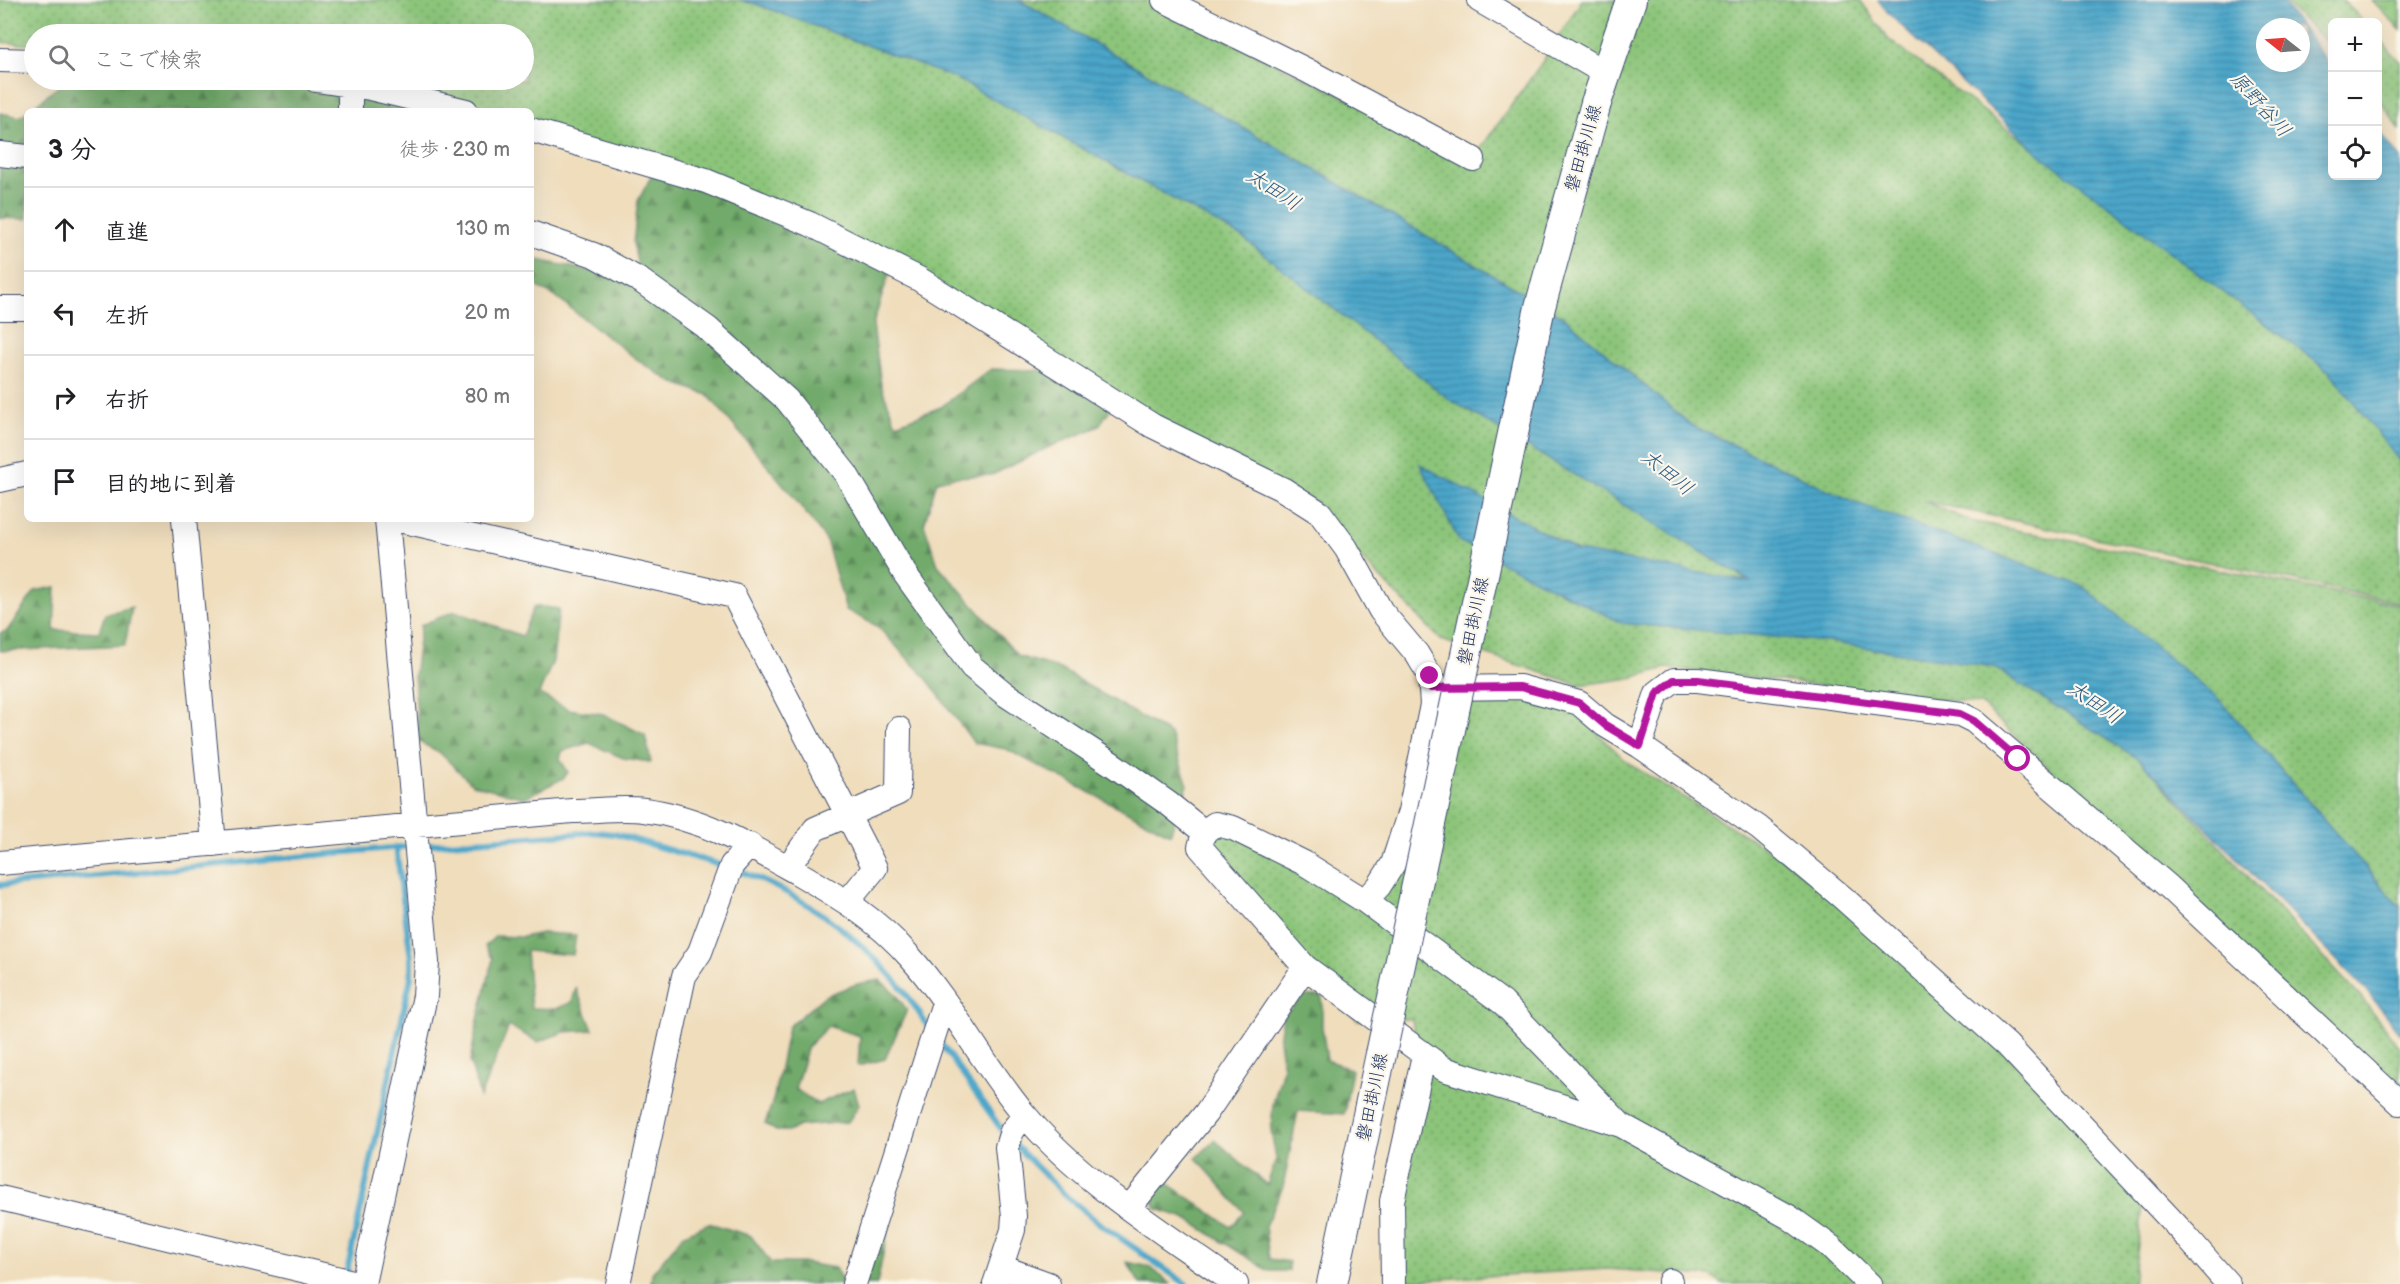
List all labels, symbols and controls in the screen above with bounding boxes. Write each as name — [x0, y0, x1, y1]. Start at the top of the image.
north arrow — [2256, 18, 2310, 72]
map controls — [2328, 18, 2382, 180]
button: + — [2328, 18, 2382, 72]
search box — [24, 24, 534, 90]
icon: search — [45, 41, 78, 74]
text: ここで検索 — [93, 47, 203, 74]
water label: 原野谷川 — [2225, 67, 2296, 142]
button: − — [2328, 72, 2382, 126]
street label: 磐田掛川線 — [1561, 102, 1606, 194]
button: locate — [2328, 126, 2382, 180]
text: 3 分 — [48, 135, 96, 166]
text: 徒歩 · 230 m — [400, 138, 510, 162]
water label: 太田川 — [1242, 163, 1305, 216]
icon: ahead — [48, 213, 81, 246]
text: 130 m — [456, 217, 510, 241]
text: 直進 — [105, 219, 149, 246]
icon: left — [48, 297, 81, 330]
text: 20 m — [465, 301, 510, 325]
text: 左折 — [105, 303, 149, 330]
icon: right — [48, 381, 81, 414]
text: 80 m — [465, 385, 510, 409]
text: 右折 — [105, 387, 149, 414]
water label: 太田川 — [1637, 445, 1698, 501]
icon: arrive — [48, 465, 81, 498]
text: 目的地に到着 — [105, 471, 237, 498]
street label: 磐田掛川線 — [1454, 575, 1493, 667]
route end — [1416, 662, 1442, 688]
water label: 太田川 — [2063, 676, 2126, 730]
route start — [2004, 745, 2030, 771]
street label: 磐田掛川線 — [1353, 1051, 1392, 1143]

